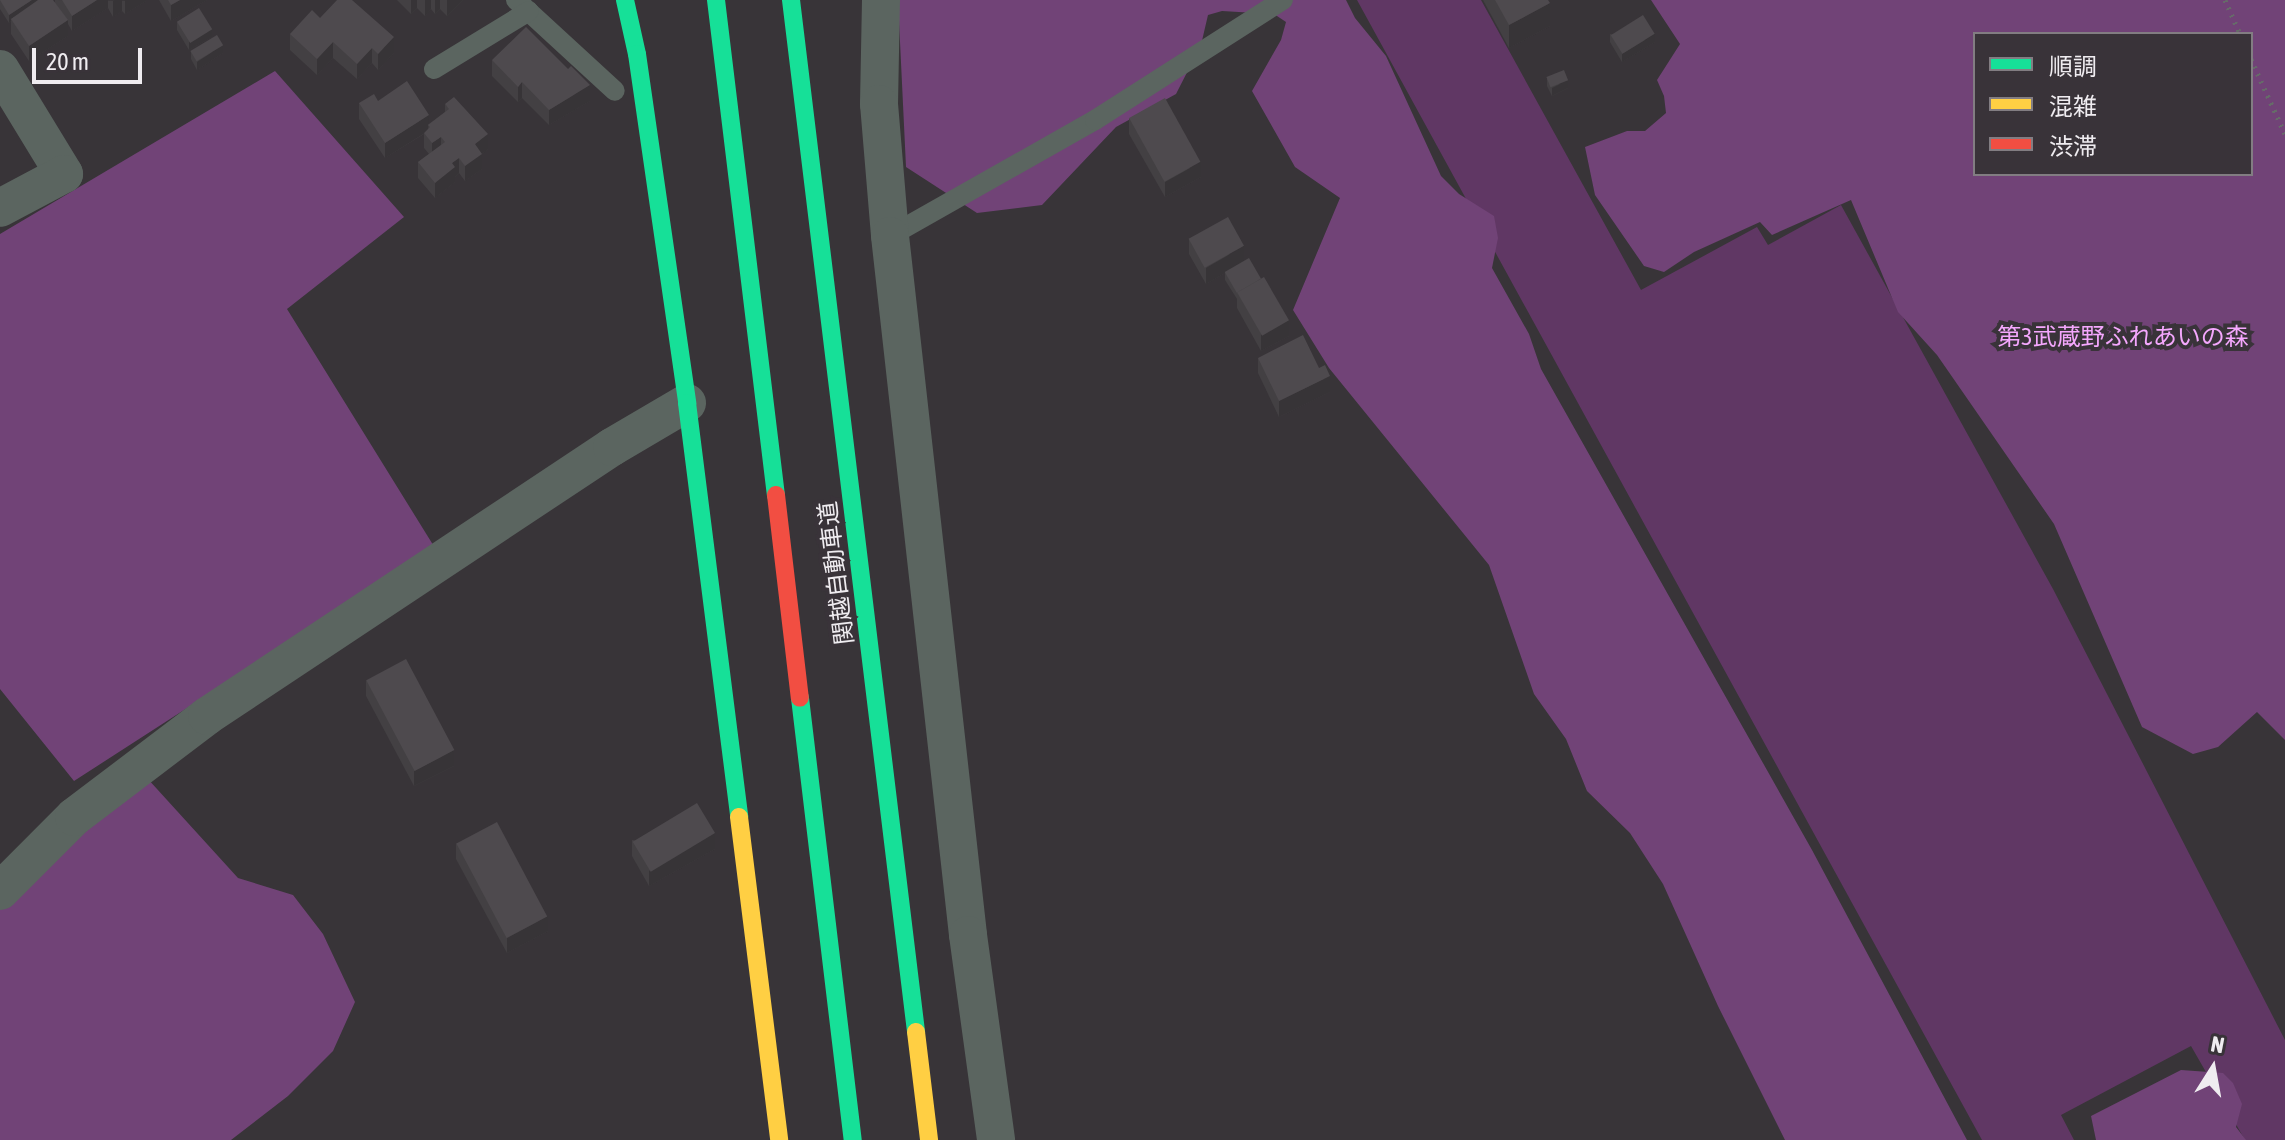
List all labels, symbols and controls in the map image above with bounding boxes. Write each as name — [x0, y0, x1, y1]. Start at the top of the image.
scale bar — [36, 32, 146, 82]
legend — [1973, 32, 2253, 176]
text: 20 m — [46, 48, 89, 75]
text: 順調 — [2049, 53, 2097, 80]
text: 混雑 — [2049, 93, 2097, 120]
text: 渋滞 — [2049, 133, 2097, 160]
park label: 第3武蔵野ふれあいの森 — [1997, 323, 2249, 351]
street label: 関越自動車道 — [813, 500, 859, 646]
north arrow — [2173, 1028, 2253, 1108]
text: N — [2209, 1030, 2226, 1058]

